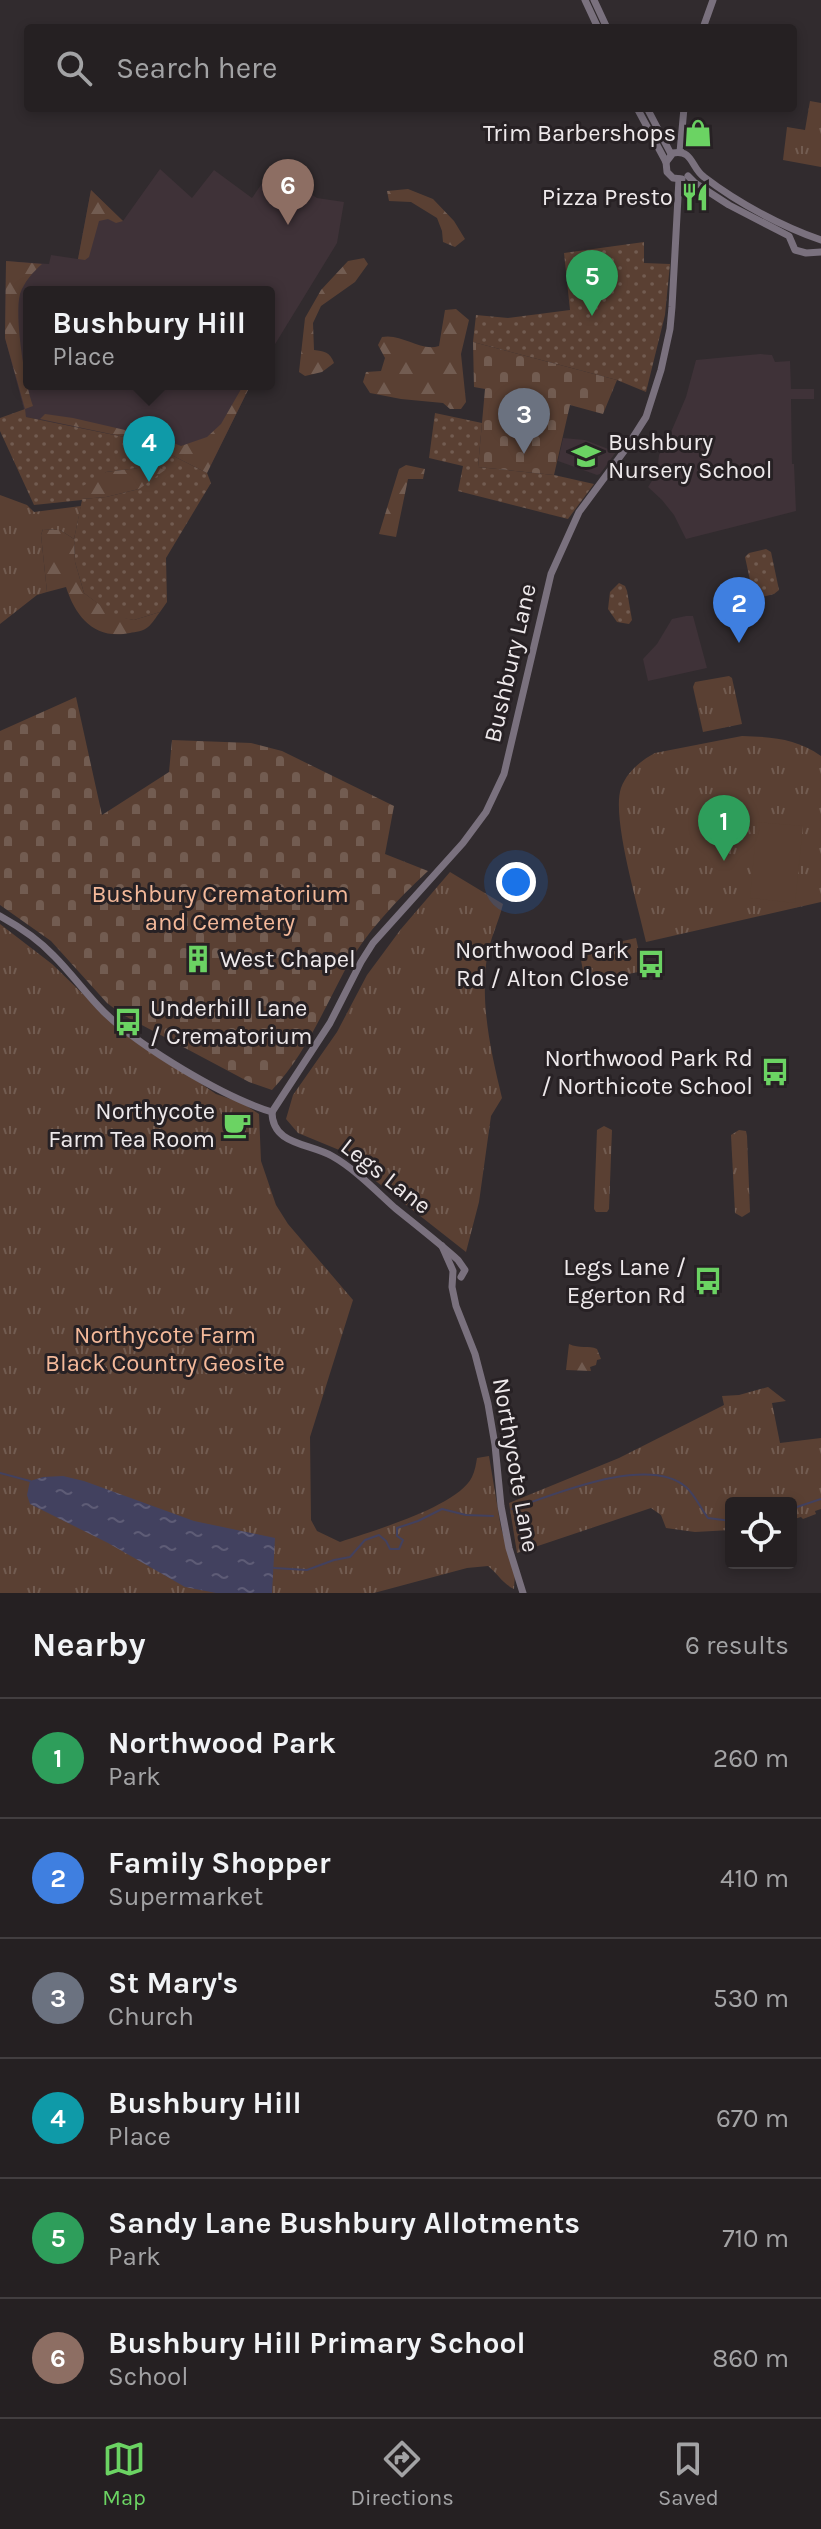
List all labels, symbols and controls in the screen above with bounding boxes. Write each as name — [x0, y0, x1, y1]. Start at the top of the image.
search box — [24, 24, 797, 112]
icon: search — [52, 46, 96, 90]
text: Search here — [116, 50, 277, 86]
shop icon: Trim Barbershops — [683, 118, 713, 148]
place label: Trim Barbershops — [483, 119, 676, 147]
pin: 6 — [262, 159, 314, 225]
restaurant icon: Pizza Presto — [680, 182, 710, 212]
place label: Pizza Presto — [542, 183, 673, 211]
pin: 5 — [566, 250, 618, 316]
popup — [23, 286, 275, 390]
text: Bushbury Hill — [52, 305, 246, 341]
text: Place — [52, 341, 115, 372]
pin: 3 — [498, 388, 550, 454]
pin: 4 — [123, 416, 175, 482]
place label: Bushbury Nursery School — [608, 428, 772, 484]
school or university icon: Bushbury Nursery School — [571, 441, 601, 471]
pin: 2 — [713, 577, 765, 643]
street label: Bushbury Lane — [478, 581, 542, 745]
pin: 1 — [698, 795, 750, 861]
your location — [496, 862, 536, 902]
park label: Bushbury Crematorium and Cemetery — [91, 880, 349, 936]
place label: Northwood Park Rd / Alton Close — [455, 936, 629, 992]
building icon: West Chapel — [183, 944, 213, 974]
place label: West Chapel — [220, 945, 356, 973]
bus stop icon: Northwood Park Rd / Alton Close — [636, 949, 666, 979]
place label: Underhill Lane / Crematorium — [150, 994, 312, 1050]
bus stop icon: Underhill Lane / Crematorium — [113, 1007, 143, 1037]
place label: Northwood Park Rd / Northicote School — [541, 1044, 753, 1100]
bus stop icon: Northwood Park Rd / Northicote School — [760, 1057, 790, 1087]
place label: Northycote Farm Tea Room — [48, 1097, 215, 1153]
cafe icon: Northycote Farm Tea Room — [222, 1110, 252, 1140]
street label: Legs Lane — [335, 1132, 437, 1220]
place label: Legs Lane / Egerton Rd — [563, 1253, 686, 1309]
bus stop icon: Legs Lane / Egerton Rd — [693, 1266, 723, 1296]
park label: Northycote Farm Black Country Geosite — [45, 1321, 285, 1377]
street label: Northycote Lane — [487, 1376, 545, 1554]
map controls — [725, 1497, 797, 1569]
button: locate — [725, 1497, 797, 1569]
text: Nearby — [32, 1625, 146, 1665]
text: 6 results — [685, 1630, 789, 1661]
text: Northwood Park — [108, 1725, 336, 1761]
text: 1 — [53, 1743, 63, 1774]
text: 260 m — [713, 1743, 789, 1774]
text: Park — [108, 1761, 161, 1792]
text: Family Shopper — [108, 1845, 330, 1881]
text: 2 — [50, 1863, 66, 1894]
text: 410 m — [720, 1863, 789, 1894]
text: Supermarket — [108, 1881, 263, 1912]
text: St Mary's — [108, 1965, 238, 2001]
text: 3 — [50, 1983, 66, 2014]
text: 530 m — [713, 1983, 789, 2014]
text: Church — [108, 2001, 194, 2032]
text: Bushbury Hill — [108, 2085, 302, 2121]
text: 4 — [50, 2103, 66, 2134]
text: 670 m — [716, 2103, 789, 2134]
text: Place — [108, 2121, 171, 2152]
text: Sandy Lane Bushbury Allotments — [108, 2205, 580, 2241]
text: 5 — [50, 2223, 66, 2254]
text: 710 m — [722, 2223, 789, 2254]
text: Park — [108, 2241, 161, 2272]
text: Bushbury Hill Primary School — [108, 2325, 526, 2361]
text: 6 — [50, 2343, 66, 2374]
text: 860 m — [712, 2343, 789, 2374]
text: School — [108, 2361, 189, 2392]
tab: Map — [102, 2437, 146, 2511]
tab: Directions — [350, 2437, 454, 2511]
tab: Saved — [658, 2437, 719, 2511]

